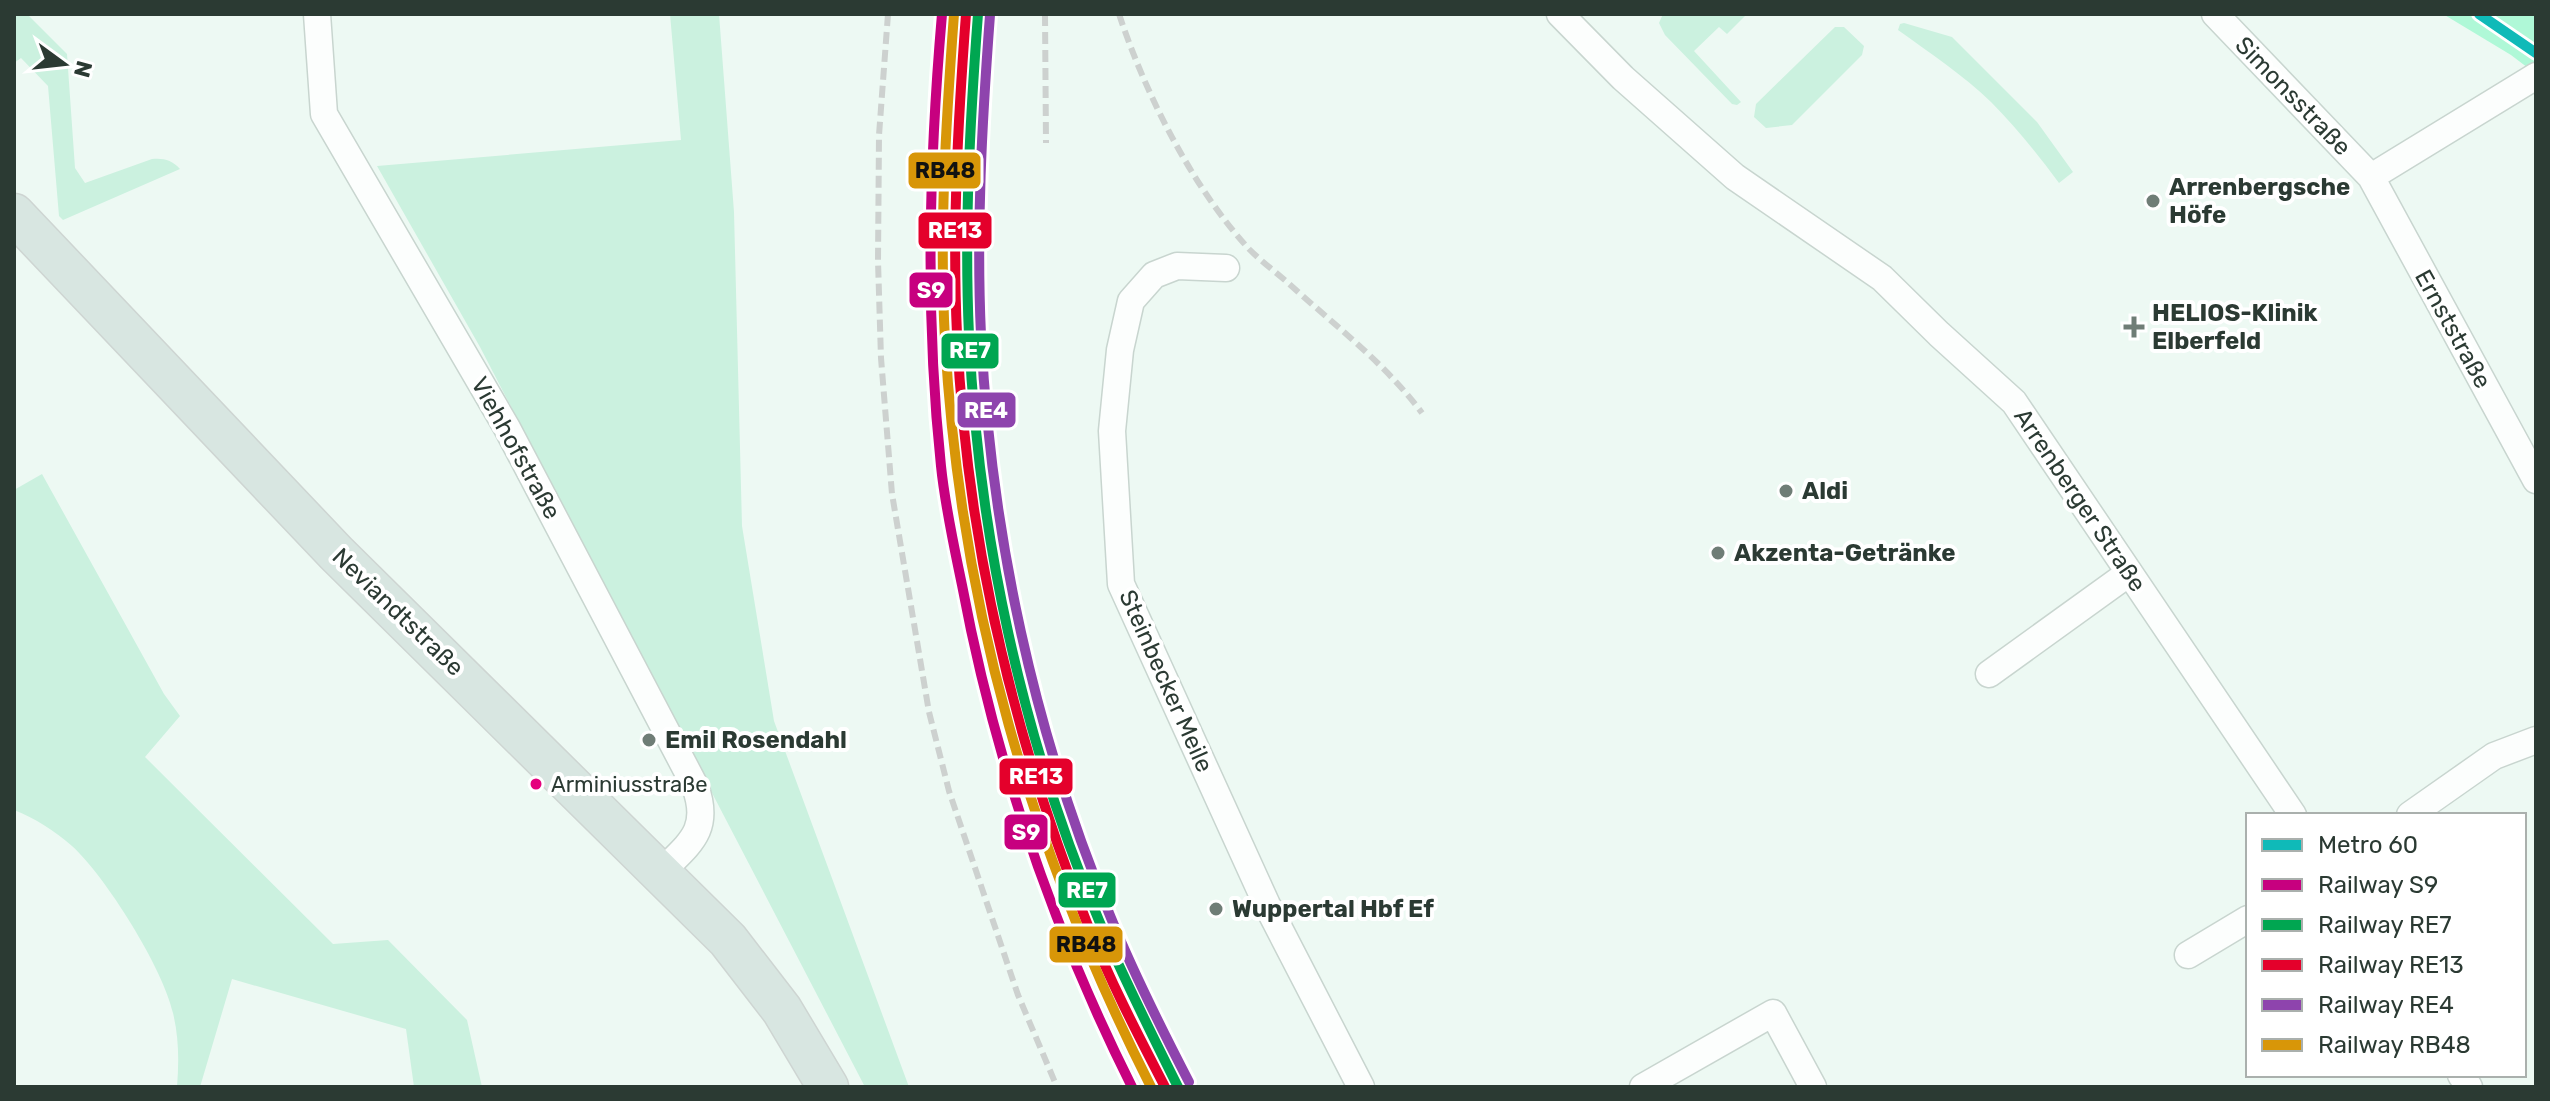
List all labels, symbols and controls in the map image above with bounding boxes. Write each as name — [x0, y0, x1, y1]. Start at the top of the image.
north arrow — [24, 24, 104, 104]
street label: Simonsstraße — [2229, 31, 2357, 161]
text: N — [68, 58, 98, 80]
line badge: RB48 — [907, 151, 982, 190]
text: RB48 — [915, 157, 975, 184]
place label: Arrenbergsche Höfe — [2169, 173, 2350, 229]
marker: Arrenbergsche Höfe — [2144, 192, 2162, 210]
line badge: RE13 — [917, 211, 993, 250]
text: RE13 — [928, 217, 982, 244]
street label: Ernststraße — [2409, 265, 2497, 393]
line badge: S9 — [908, 271, 954, 309]
text: S9 — [917, 277, 945, 304]
place label: HELIOS-Klinik Elberfeld — [2152, 299, 2318, 355]
marker: HELIOS-Klinik Elberfeld — [2123, 316, 2145, 338]
line badge: RE7 — [940, 332, 1000, 370]
text: RE7 — [949, 337, 991, 364]
street label: Viehhofstraße — [465, 372, 567, 524]
line badge: RE4 — [956, 391, 1017, 429]
text: RE4 — [964, 397, 1008, 424]
street label: Arrenberger Straße — [2008, 403, 2152, 597]
place label: Aldi — [1802, 477, 1848, 505]
marker: Aldi — [1777, 482, 1795, 500]
place label: Akzenta-Getränke — [1734, 539, 1955, 567]
street label: Neviandtstraße — [327, 542, 469, 682]
marker: Akzenta-Getränke — [1709, 544, 1727, 562]
street label: Steinbecker Meile — [1113, 586, 1219, 776]
place label: Emil Rosendahl — [665, 726, 847, 754]
marker: Emil Rosendahl — [640, 731, 658, 749]
line badge: RE13 — [998, 757, 1074, 796]
text: RE13 — [1009, 763, 1063, 790]
place label: Arminiusstraße — [551, 771, 708, 798]
marker: Arminiusstraße — [528, 776, 544, 792]
line badge: S9 — [1003, 813, 1049, 851]
legend — [2246, 813, 2526, 1077]
text: S9 — [1012, 819, 1040, 846]
text: Metro 60 — [2318, 831, 2418, 859]
line badge: RE7 — [1057, 871, 1117, 909]
text: Railway S9 — [2318, 871, 2438, 899]
text: RE7 — [1066, 877, 1108, 904]
place label: Wuppertal Hbf Ef — [1232, 895, 1434, 923]
marker: Wuppertal Hbf Ef — [1207, 900, 1225, 918]
text: Railway RE7 — [2318, 911, 2452, 939]
line badge: RB48 — [1048, 925, 1124, 964]
text: RB48 — [1056, 931, 1116, 958]
text: Railway RE13 — [2318, 951, 2464, 979]
text: Railway RE4 — [2318, 991, 2454, 1019]
text: Railway RB48 — [2318, 1031, 2471, 1059]

